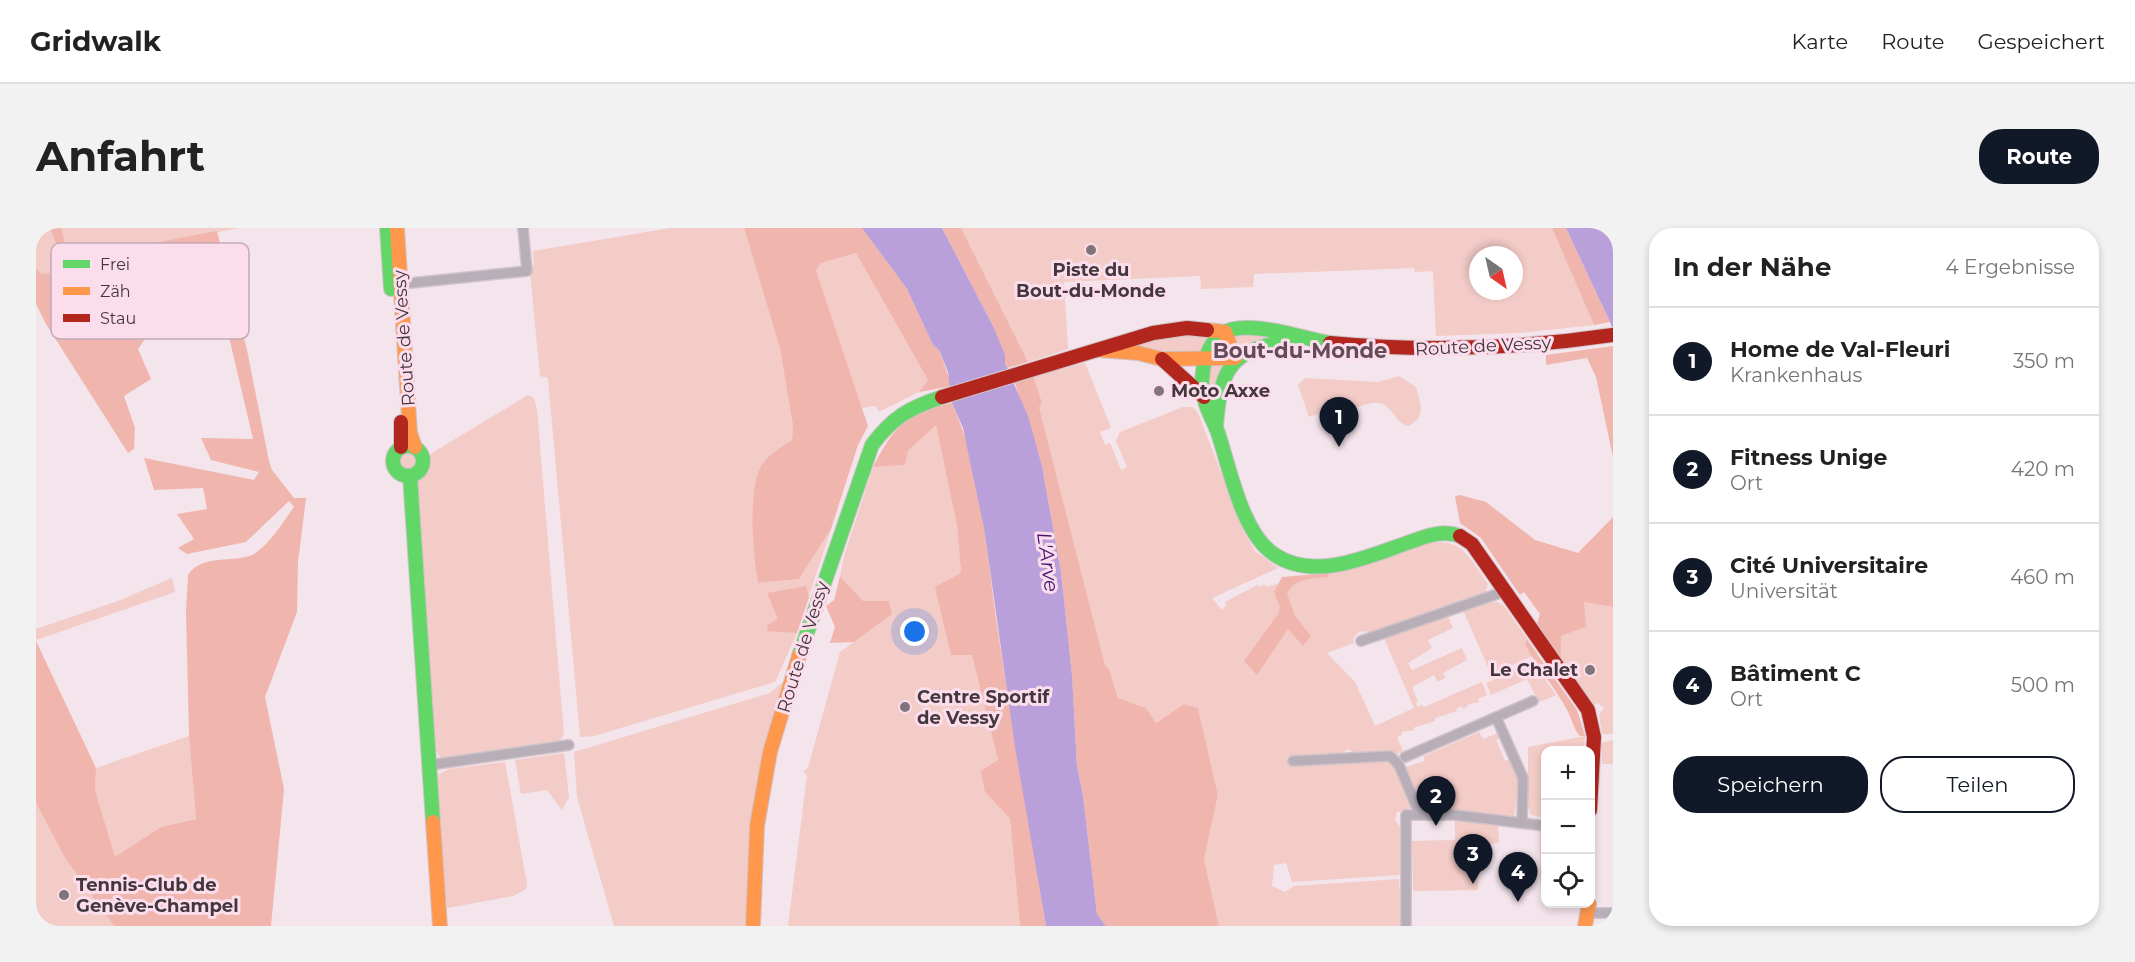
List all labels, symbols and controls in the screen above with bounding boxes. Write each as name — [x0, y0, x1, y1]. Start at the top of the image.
text: Gridwalk — [30, 24, 161, 58]
text: Karte — [1792, 29, 1848, 54]
text: Route — [1881, 29, 1944, 54]
text: Gespeichert — [1977, 29, 2105, 54]
button: Route — [1979, 129, 2099, 184]
text: Anfahrt — [36, 130, 205, 182]
legend — [51, 243, 249, 339]
marker: Piste du Bout-du-Monde — [1084, 243, 1098, 257]
north arrow — [1469, 246, 1523, 300]
text: In der Nähe — [1673, 251, 1831, 283]
text: Frei — [100, 255, 130, 274]
text: 4 Ergebnisse — [1946, 255, 2075, 279]
place label: Piste du Bout-du-Monde — [1016, 259, 1166, 302]
street label: Route de Vessy — [388, 269, 420, 407]
text: Zäh — [100, 282, 131, 301]
text: Stau — [100, 309, 136, 328]
street label: Route de Vessy — [1414, 331, 1552, 361]
text: Home de Val-Fleuri — [1730, 336, 1950, 363]
district label: Bout-du-Monde — [1213, 338, 1387, 363]
text: 1 — [1689, 349, 1696, 373]
text: 350 m — [2013, 349, 2075, 373]
text: Krankenhaus — [1730, 363, 1862, 387]
place label: Moto Axxe — [1171, 380, 1270, 402]
marker: Moto Axxe — [1152, 384, 1166, 398]
pin: 1 — [1320, 398, 1358, 447]
text: Fitness Unige — [1730, 444, 1887, 471]
text: 2 — [1687, 457, 1698, 481]
text: 420 m — [2011, 457, 2075, 481]
text: Ort — [1730, 471, 1763, 495]
water label: L'Arve — [1032, 531, 1064, 593]
text: Cité Universitaire — [1730, 552, 1928, 579]
text: 3 — [1687, 565, 1698, 589]
text: 460 m — [2010, 565, 2075, 589]
street label: Route de Vessy — [773, 578, 834, 715]
text: Universität — [1730, 579, 1838, 603]
your location — [900, 617, 929, 646]
place label: Le Chalet — [1490, 659, 1578, 681]
text: Bâtiment C — [1730, 660, 1861, 687]
marker: Le Chalet — [1583, 663, 1597, 677]
text: 4 — [1686, 673, 1699, 697]
text: 500 m — [2011, 673, 2075, 697]
place label: Centre Sportif de Vessy — [917, 686, 1050, 729]
text: Ort — [1730, 687, 1763, 711]
marker: Centre Sportif de Vessy — [898, 700, 912, 714]
map controls — [1541, 746, 1595, 908]
button: + — [1541, 746, 1595, 800]
button: Speichern — [1673, 756, 1868, 813]
button: Teilen — [1880, 756, 2075, 813]
pin: 2 — [1416, 776, 1456, 826]
button: − — [1541, 800, 1595, 854]
pin: 3 — [1454, 834, 1492, 884]
pin: 4 — [1498, 852, 1538, 902]
button: locate — [1541, 854, 1595, 908]
place label: Tennis-Club de Genève-Champel — [76, 874, 239, 917]
marker: Tennis-Club de Genève-Champel — [57, 888, 71, 902]

